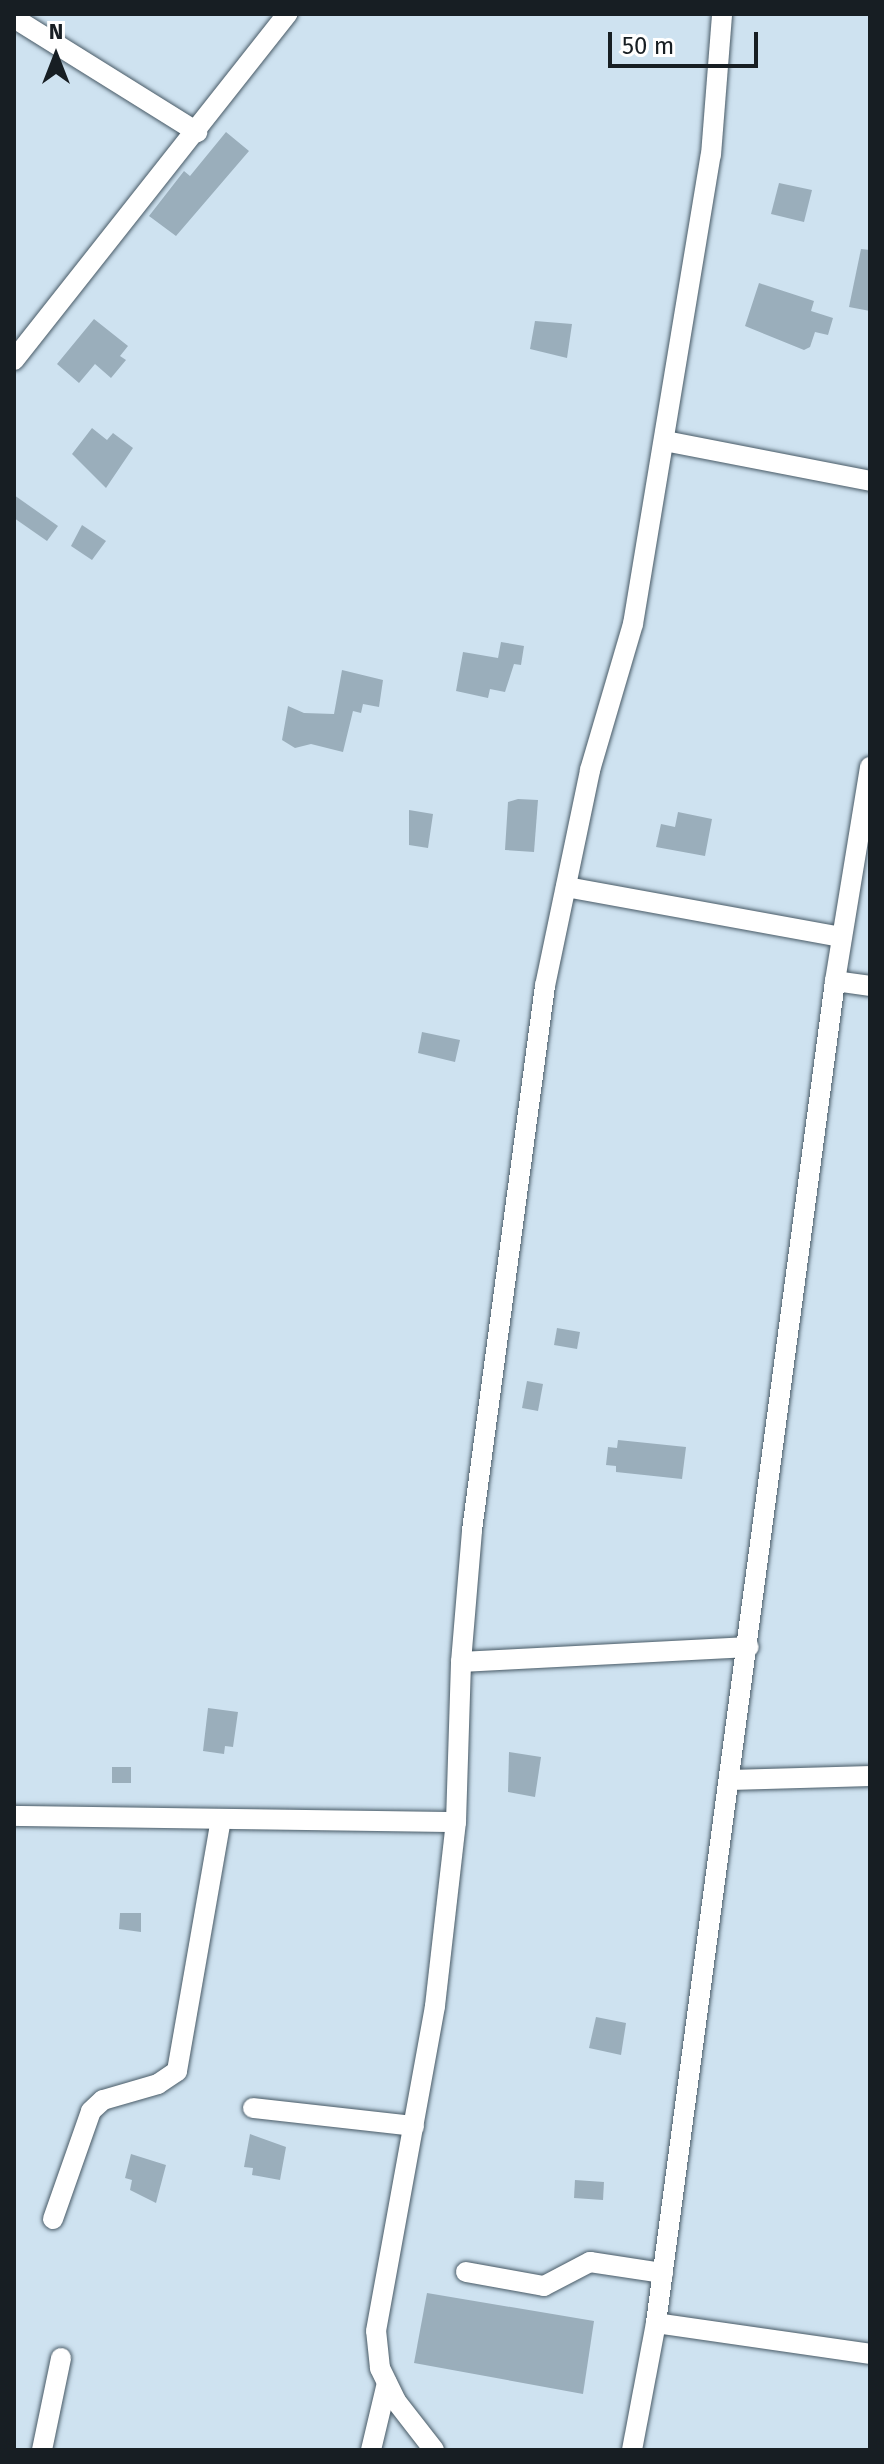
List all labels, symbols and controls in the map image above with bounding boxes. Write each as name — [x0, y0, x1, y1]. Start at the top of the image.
north arrow — [16, 16, 96, 96]
scale bar — [612, 16, 762, 66]
text: N — [49, 18, 63, 45]
text: 50 m — [622, 32, 674, 60]

